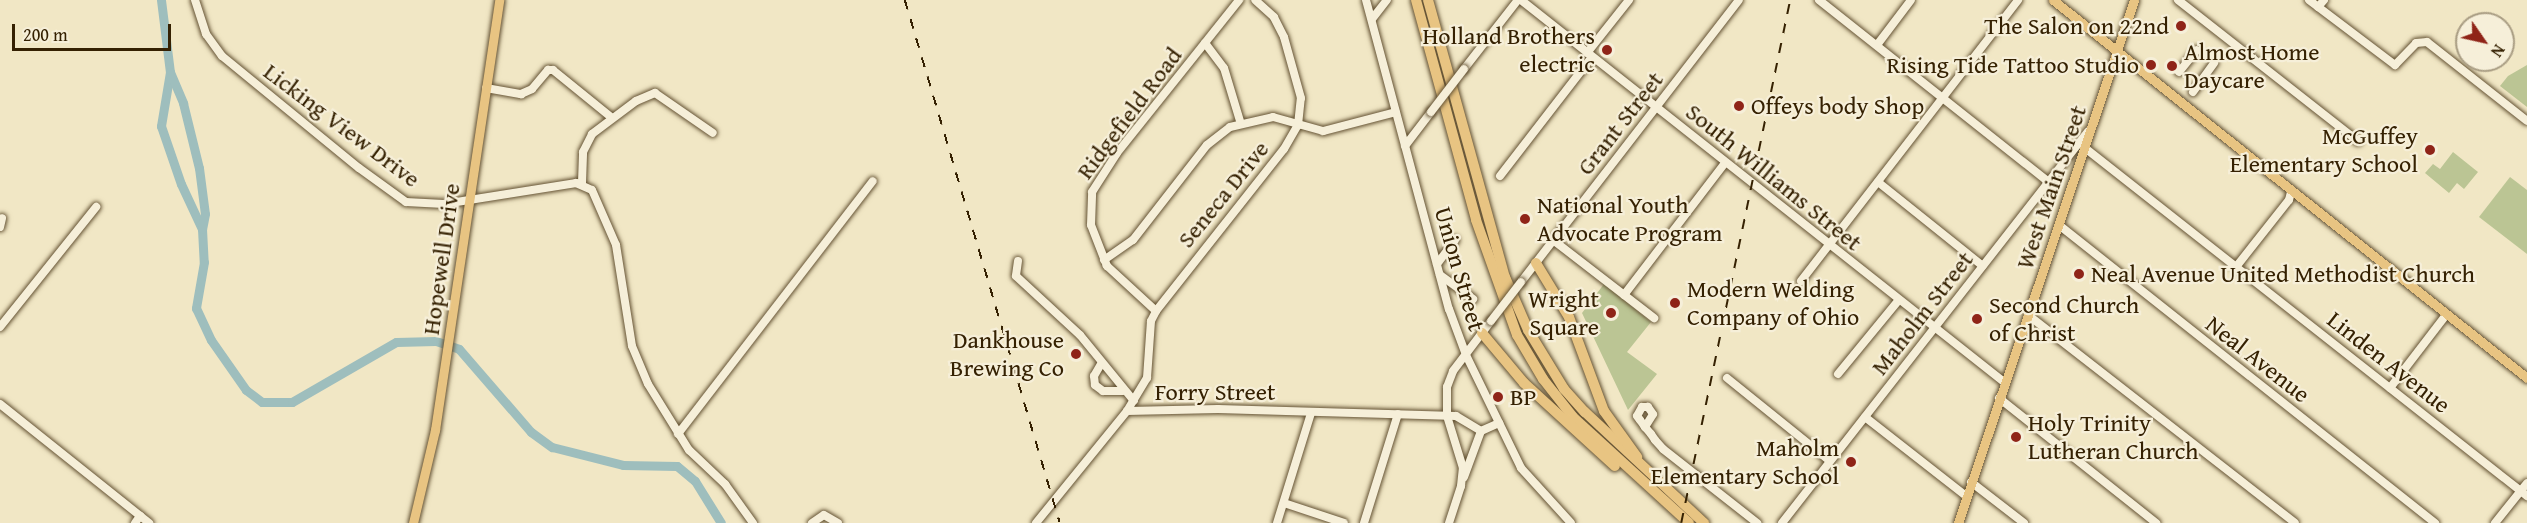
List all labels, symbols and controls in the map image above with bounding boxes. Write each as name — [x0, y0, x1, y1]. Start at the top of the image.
scale bar — [15, 12, 174, 50]
place label: The Salon on 22nd — [1984, 12, 2169, 40]
north arrow — [2455, 12, 2515, 72]
marker: The Salon on 22nd — [2174, 19, 2188, 33]
text: 200 m — [23, 21, 68, 48]
place label: Holland Brothers electric — [1422, 22, 1595, 78]
place label: Almost Home Daycare — [2184, 38, 2319, 94]
text: N — [2485, 40, 2511, 62]
street label: Ridgefield Road — [1070, 42, 1188, 184]
marker: Holland Brothers electric — [1600, 43, 1614, 57]
place label: Rising Tide Tattoo Studio — [1886, 51, 2139, 79]
street label: Licking View Drive — [258, 57, 426, 193]
marker: Rising Tide Tattoo Studio — [2144, 58, 2158, 72]
marker: Almost Home Daycare — [2165, 59, 2179, 73]
street label: Grant Street — [1571, 66, 1669, 180]
place label: Offeys body Shop — [1751, 92, 1924, 120]
street label: South Williams Street — [1680, 97, 1868, 257]
marker: Offeys body Shop — [1732, 99, 1746, 113]
street label: West Main Street — [2010, 101, 2092, 273]
place label: McGuffey Elementary School — [2230, 122, 2418, 178]
street label: Seneca Drive — [1171, 135, 1275, 253]
marker: McGuffey Elementary School — [2423, 143, 2437, 157]
street label: Hopewell Drive — [416, 181, 466, 337]
place label: National Youth Advocate Program — [1537, 191, 1722, 247]
street label: Union Street — [1429, 204, 1491, 334]
marker: National Youth Advocate Program — [1518, 212, 1532, 226]
street label: Maholm Street — [1865, 245, 1979, 381]
place label: Neal Avenue United Methodist Church — [2091, 260, 2475, 288]
marker: Neal Avenue United Methodist Church — [2072, 267, 2086, 281]
place label: Modern Welding Company of Ohio — [1687, 275, 1859, 331]
place label: Wright Square — [1528, 285, 1599, 341]
place label: Second Church of Christ — [1989, 291, 2139, 347]
marker: Modern Welding Company of Ohio — [1668, 296, 1682, 310]
street label: Linden Avenue — [2322, 305, 2456, 419]
marker: Wright Square — [1604, 306, 1618, 320]
street label: Neal Avenue — [2200, 309, 2316, 409]
marker: Second Church of Christ — [1970, 312, 1984, 326]
place label: Dankhouse Brewing Co — [950, 326, 1064, 382]
marker: Dankhouse Brewing Co — [1069, 347, 1083, 361]
street label: Forry Street — [1155, 378, 1275, 406]
place label: BP — [1510, 383, 1537, 411]
marker: BP — [1491, 390, 1505, 404]
place label: Holy Trinity Lutheran Church — [2028, 409, 2198, 465]
marker: Holy Trinity Lutheran Church — [2009, 430, 2023, 444]
place label: Maholm Elementary School — [1651, 434, 1839, 490]
marker: Maholm Elementary School — [1844, 455, 1858, 469]

